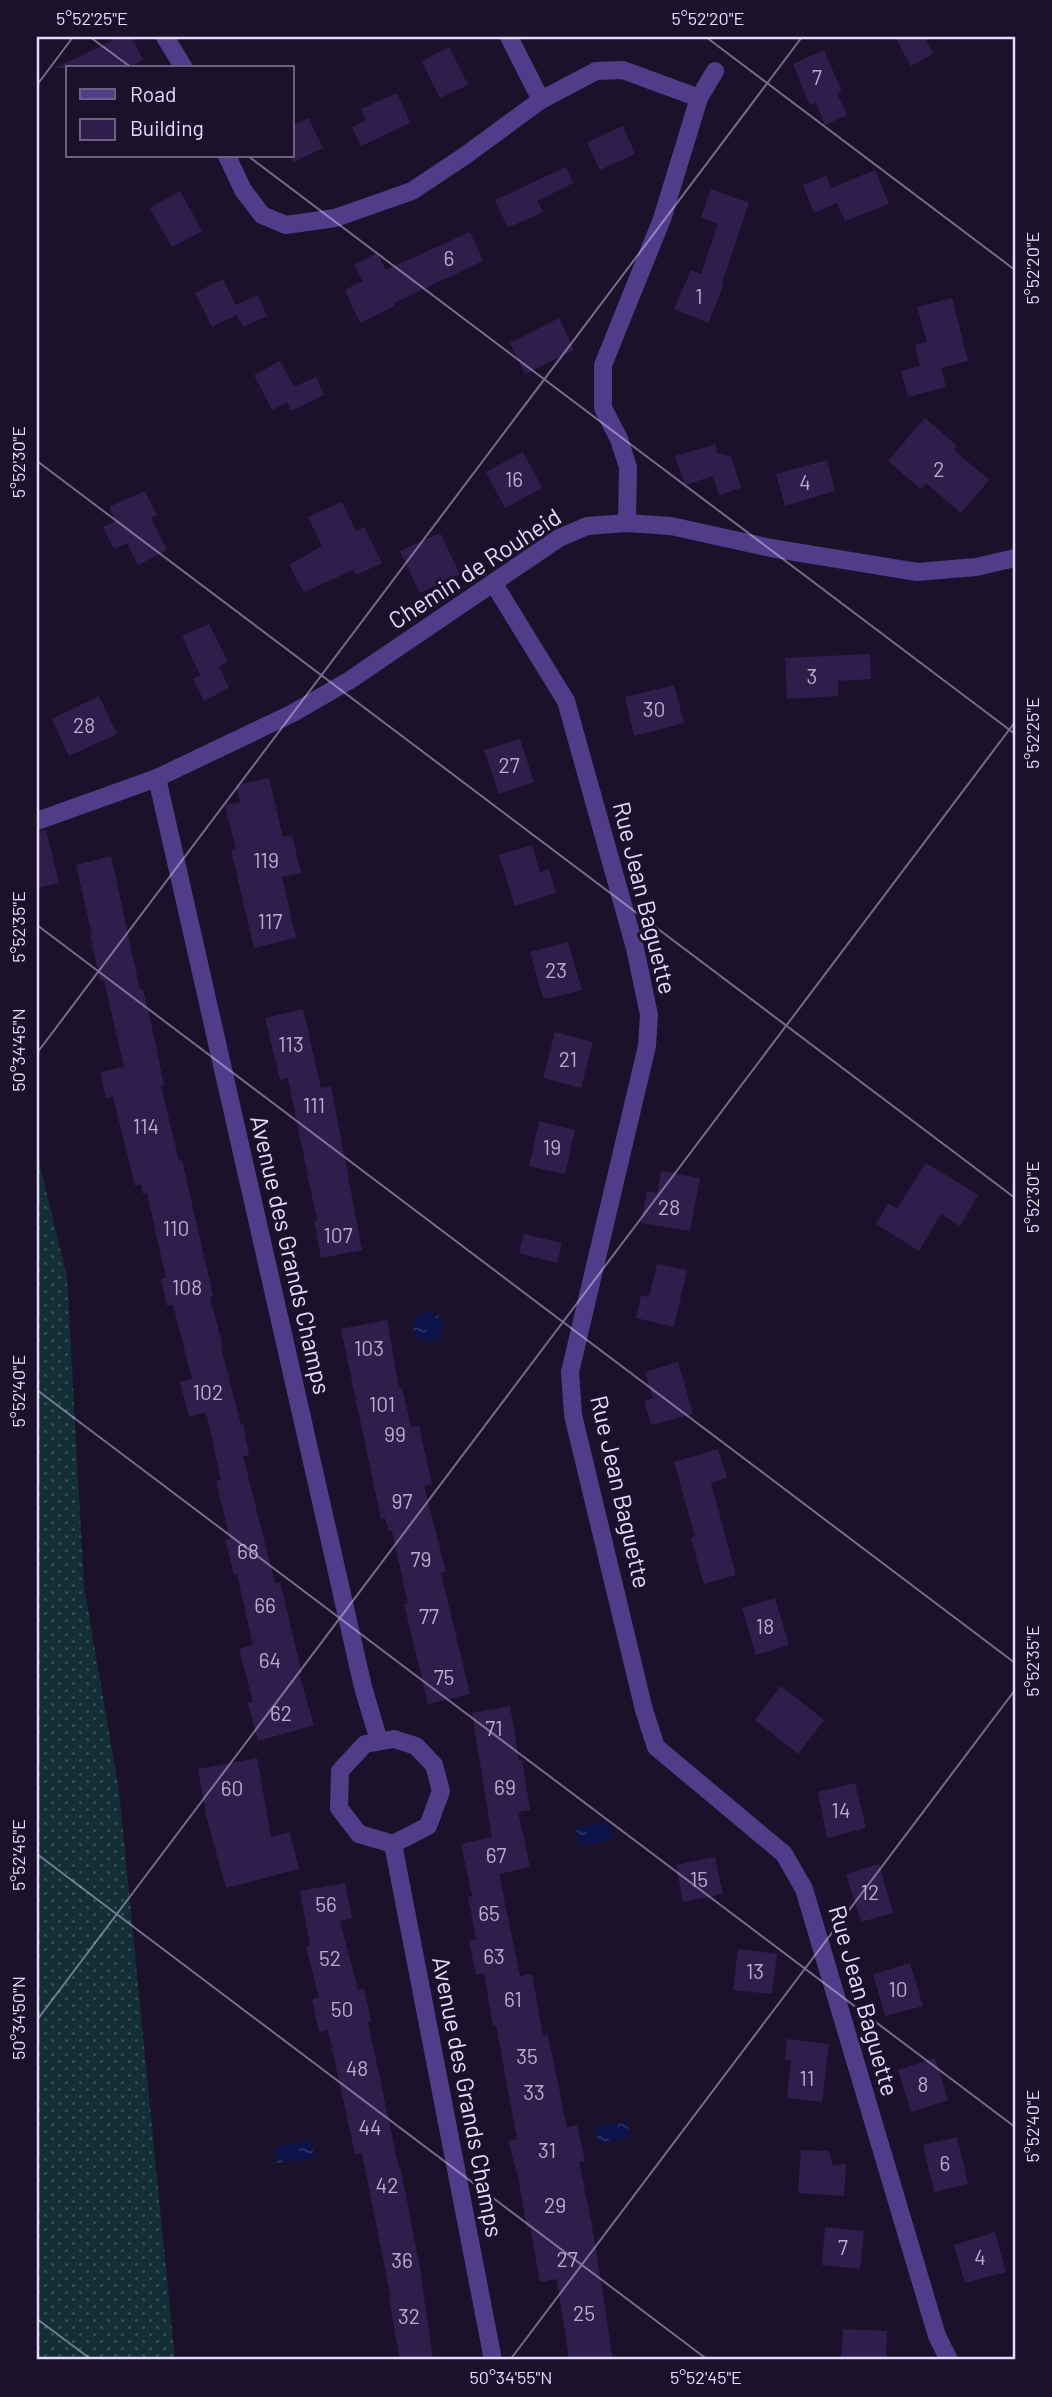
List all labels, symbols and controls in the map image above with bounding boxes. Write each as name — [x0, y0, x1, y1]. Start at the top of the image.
text: 5°52'25"E — [56, 7, 128, 29]
text: 5°52'20"E — [672, 7, 744, 29]
house number: 7 — [812, 64, 822, 89]
legend — [66, 66, 294, 158]
text: Road — [130, 81, 176, 106]
text: Building — [130, 115, 204, 140]
text: 5°52'20"E — [1021, 232, 1043, 304]
house number: 6 — [444, 245, 454, 270]
house number: 1 — [695, 283, 703, 308]
text: 5°52'30"E — [7, 426, 29, 498]
house number: 2 — [933, 456, 945, 481]
house number: 16 — [505, 466, 523, 491]
house number: 4 — [799, 469, 811, 494]
street label: Chemin de Rouheid — [382, 501, 566, 634]
house number: 3 — [807, 663, 817, 688]
house number: 30 — [643, 696, 665, 721]
text: 5°52'25"E — [1021, 697, 1043, 769]
house number: 28 — [73, 712, 95, 737]
house number: 27 — [498, 752, 520, 777]
street label: Rue Jean Baguette — [608, 799, 683, 997]
house number: 119 — [253, 847, 279, 872]
text: 5°52'35"E — [7, 891, 29, 963]
house number: 117 — [258, 908, 282, 933]
house number: 23 — [545, 957, 567, 982]
text: 50°34'45"N — [7, 1008, 29, 1092]
house number: 113 — [278, 1031, 304, 1056]
house number: 21 — [559, 1046, 577, 1071]
house number: 111 — [303, 1092, 325, 1117]
street label: Avenue des Grands Champs — [245, 1112, 338, 1397]
house number: 114 — [133, 1113, 159, 1138]
house number: 19 — [543, 1134, 561, 1159]
text: 5°52'30"E — [1021, 1161, 1043, 1233]
house number: 28 — [658, 1194, 680, 1219]
house number: 110 — [163, 1215, 189, 1240]
house number: 107 — [323, 1222, 353, 1247]
house number: 108 — [172, 1274, 202, 1299]
house number: 103 — [354, 1335, 384, 1360]
text: 5°52'40"E — [7, 1355, 29, 1427]
house number: 102 — [193, 1379, 223, 1404]
house number: 101 — [369, 1391, 395, 1416]
street label: Rue Jean Baguette — [585, 1392, 658, 1591]
house number: 99 — [384, 1421, 406, 1446]
house number: 97 — [392, 1488, 413, 1513]
house number: 68 — [237, 1538, 259, 1563]
house number: 79 — [411, 1546, 431, 1571]
house number: 66 — [254, 1592, 276, 1617]
house number: 77 — [419, 1603, 439, 1628]
house number: 18 — [756, 1613, 774, 1638]
text: 5°52'35"E — [1021, 1625, 1043, 1697]
house number: 64 — [259, 1647, 281, 1672]
house number: 75 — [434, 1664, 454, 1689]
house number: 62 — [270, 1700, 292, 1725]
house number: 71 — [485, 1715, 503, 1740]
house number: 69 — [494, 1774, 516, 1799]
house number: 60 — [221, 1775, 243, 1800]
house number: 14 — [832, 1797, 850, 1822]
text: 5°52'45"E — [7, 1819, 29, 1891]
house number: 67 — [486, 1842, 506, 1867]
house number: 15 — [690, 1866, 708, 1891]
house number: 12 — [861, 1879, 879, 1904]
house number: 56 — [315, 1891, 337, 1916]
house number: 65 — [478, 1900, 500, 1925]
street label: Rue Jean Baguette — [823, 1902, 906, 2099]
house number: 63 — [483, 1943, 505, 1968]
house number: 52 — [319, 1945, 341, 1970]
street label: Avenue des Grands Champs — [427, 1954, 510, 2240]
house number: 13 — [746, 1958, 764, 1983]
text: 50°34'50"N — [7, 1976, 29, 2060]
house number: 10 — [888, 1976, 908, 2001]
house number: 61 — [504, 1986, 522, 2011]
house number: 50 — [331, 1996, 353, 2021]
house number: 35 — [516, 2043, 538, 2068]
house number: 48 — [346, 2055, 368, 2080]
house number: 11 — [800, 2065, 814, 2090]
house number: 8 — [918, 2071, 928, 2096]
house number: 33 — [523, 2079, 545, 2104]
text: 5°52'40"E — [1021, 2090, 1043, 2162]
house number: 44 — [358, 2114, 382, 2139]
house number: 31 — [538, 2137, 556, 2162]
house number: 6 — [940, 2150, 950, 2175]
house number: 42 — [376, 2172, 398, 2197]
house number: 29 — [544, 2192, 566, 2217]
house number: 7 — [838, 2234, 848, 2259]
house number: 4 — [974, 2244, 986, 2269]
house number: 27 — [556, 2246, 578, 2271]
house number: 36 — [391, 2247, 413, 2272]
house number: 25 — [573, 2300, 595, 2325]
house number: 32 — [398, 2303, 420, 2328]
text: 50°34'55"N — [470, 2366, 552, 2388]
text: 5°52'45"E — [670, 2366, 742, 2388]

